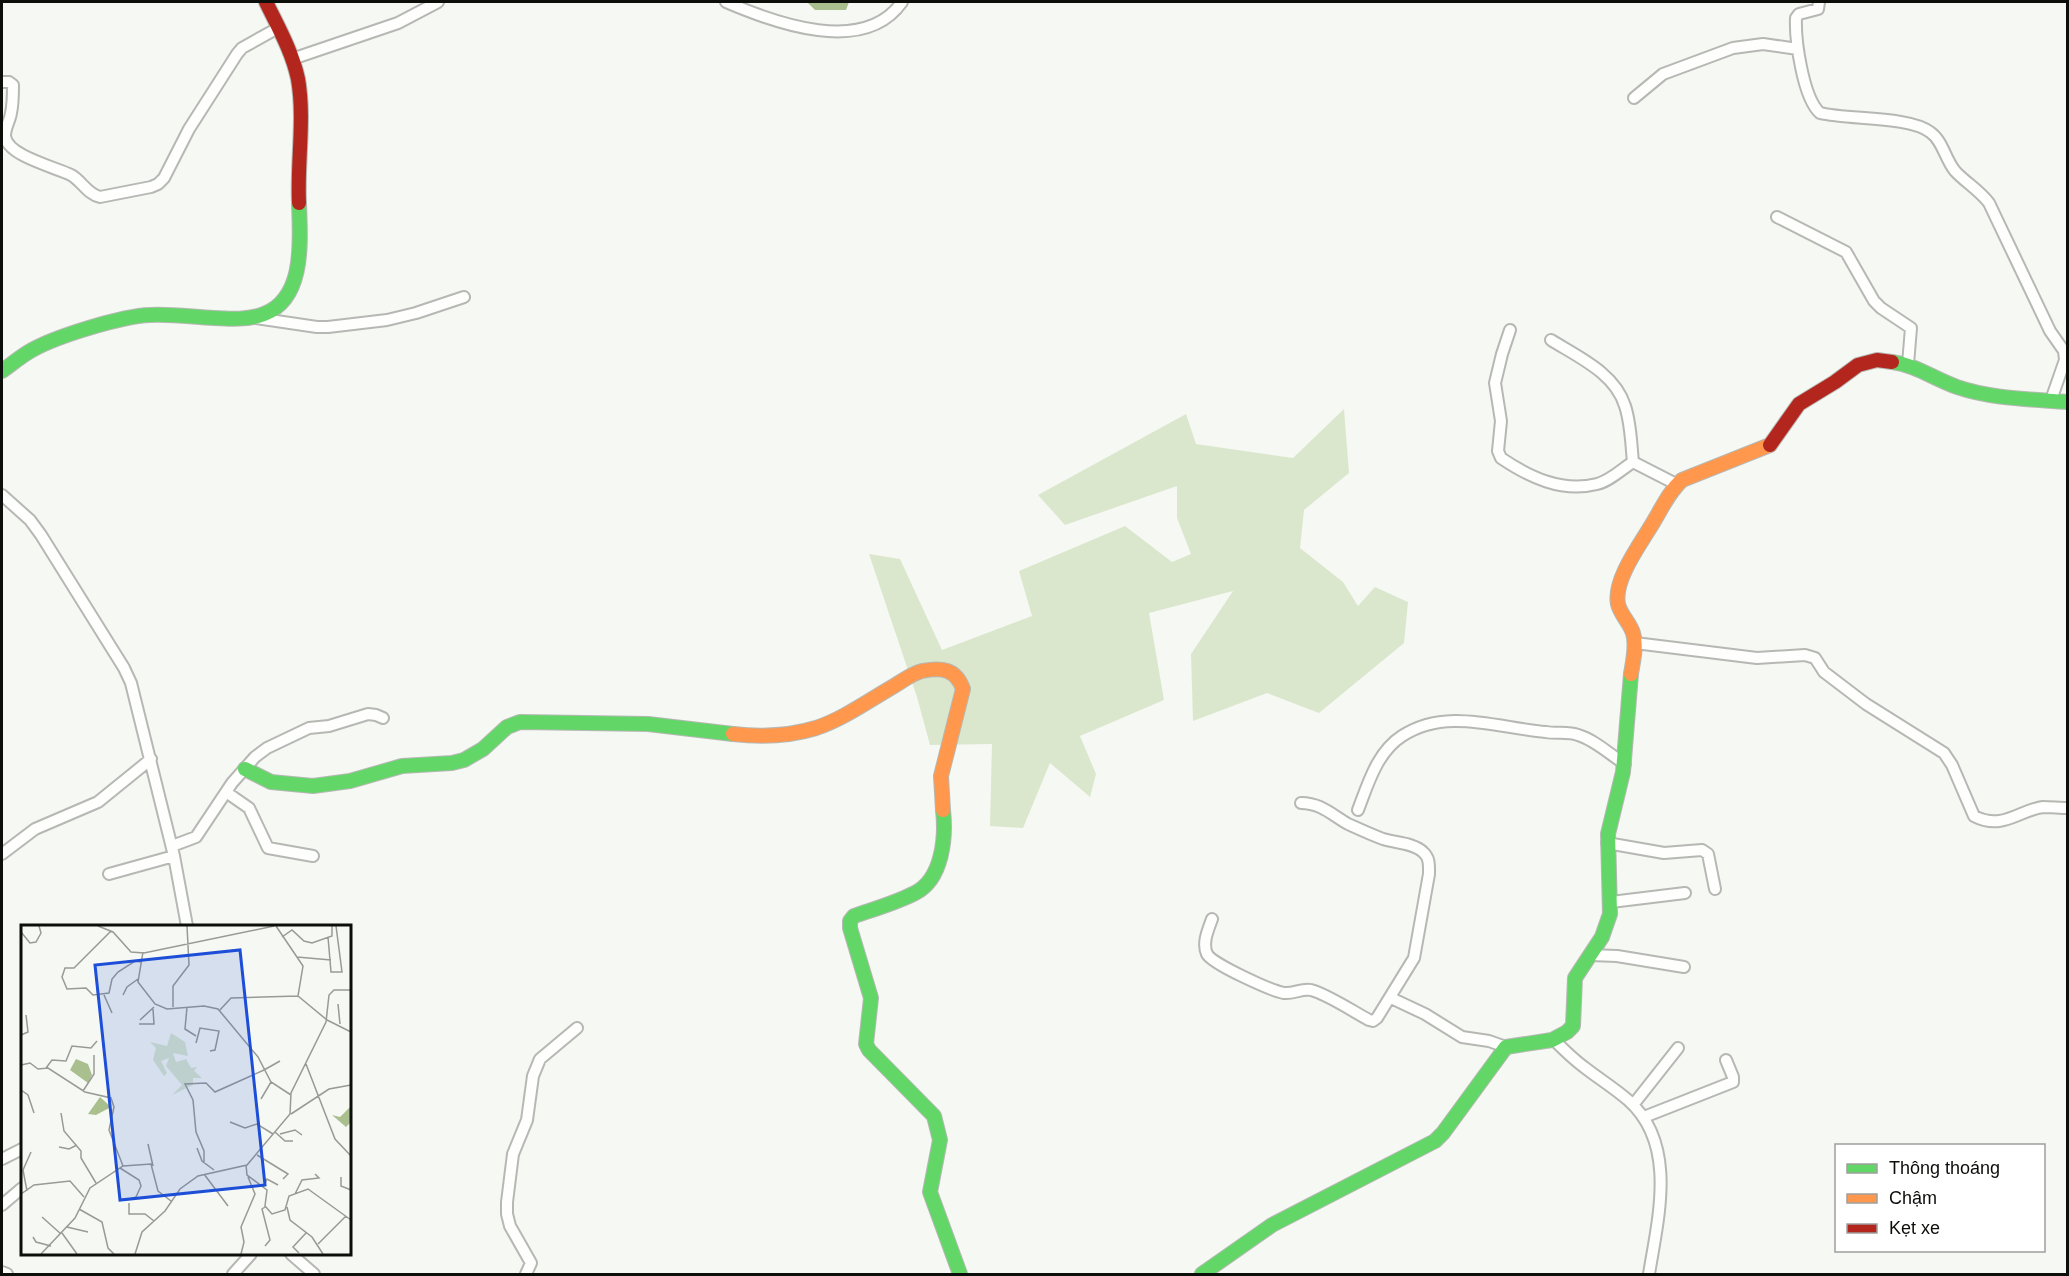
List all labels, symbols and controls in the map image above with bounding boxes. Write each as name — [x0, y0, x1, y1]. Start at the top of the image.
inset map — [21, 925, 351, 1255]
legend — [1835, 1144, 2045, 1252]
text: Thông thoáng — [1889, 1158, 2000, 1178]
text: Chậm — [1889, 1188, 1937, 1208]
text: Kẹt xe — [1889, 1218, 1940, 1238]

